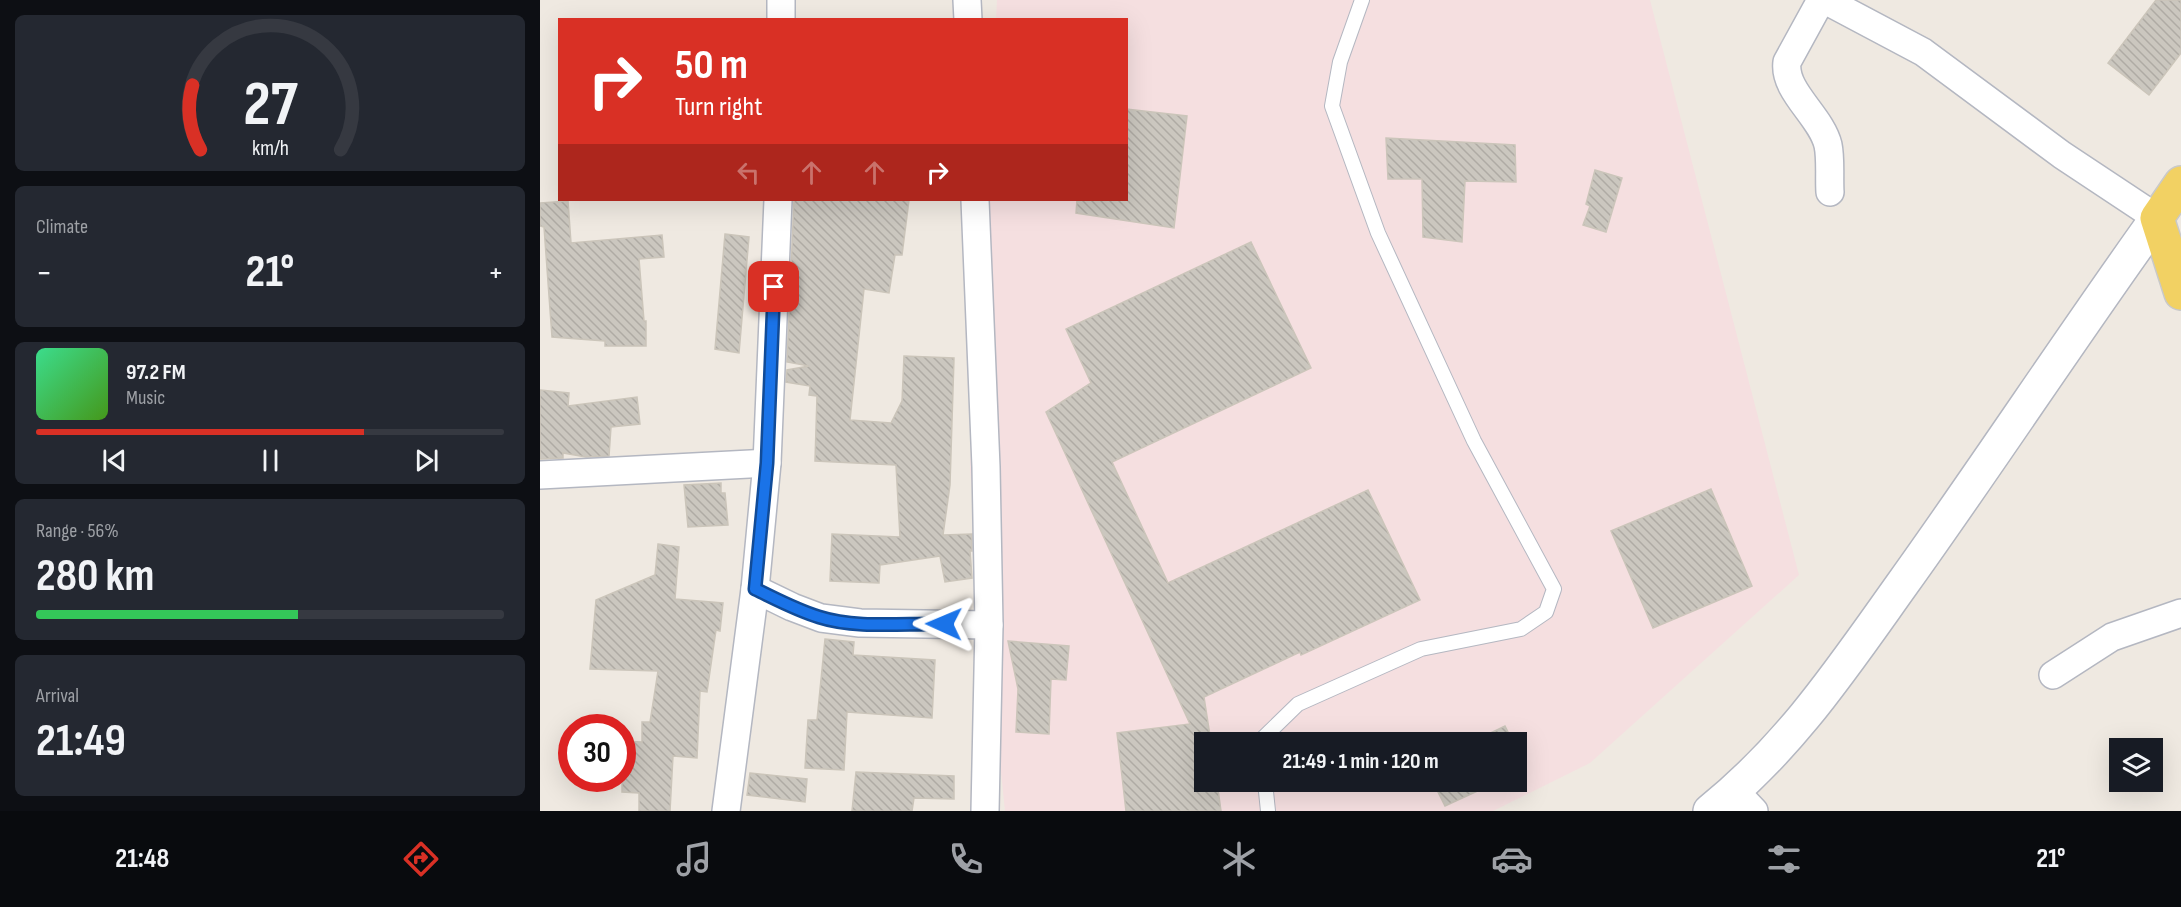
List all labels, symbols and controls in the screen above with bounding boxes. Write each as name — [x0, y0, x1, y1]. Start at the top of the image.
text: 50 m — [675, 40, 748, 91]
icon: right — [576, 42, 654, 120]
text: 27 — [243, 68, 298, 143]
text: Turn right — [675, 91, 762, 123]
text: km/h — [251, 136, 289, 161]
icon: left — [732, 156, 765, 189]
icon: ahead — [795, 156, 828, 189]
icon: ahead — [858, 156, 891, 189]
icon: right — [921, 156, 954, 189]
text: Climate — [36, 215, 88, 239]
text: 21° — [246, 245, 294, 300]
text: − — [36, 253, 52, 293]
text: + — [488, 253, 504, 293]
pin — [748, 261, 799, 312]
icon: arrive — [757, 270, 790, 303]
text: 97.2 FM — [126, 359, 186, 386]
text: Music — [126, 386, 165, 410]
icon: previous — [98, 444, 131, 477]
icon: pause — [254, 444, 287, 477]
icon: next — [410, 444, 443, 477]
text: Range · 56% — [36, 519, 119, 543]
text: 280 km — [36, 549, 154, 604]
position arrow — [912, 592, 976, 656]
text: Arrival — [36, 684, 79, 708]
text: 21:49 — [36, 714, 126, 769]
speed limit sign: 30 — [558, 714, 636, 792]
map controls — [2109, 738, 2163, 792]
button: layers — [2109, 738, 2163, 792]
text: 21:49 · 1 min · 120 m — [1282, 748, 1439, 775]
icon: directions — [400, 838, 442, 880]
icon: music — [673, 838, 715, 880]
icon: phone — [945, 838, 987, 880]
icon: climate — [1218, 838, 1260, 880]
icon: car — [1491, 838, 1533, 880]
icon: filters — [1763, 838, 1805, 880]
text: 21:48 — [115, 843, 169, 875]
text: 21° — [2036, 843, 2066, 875]

